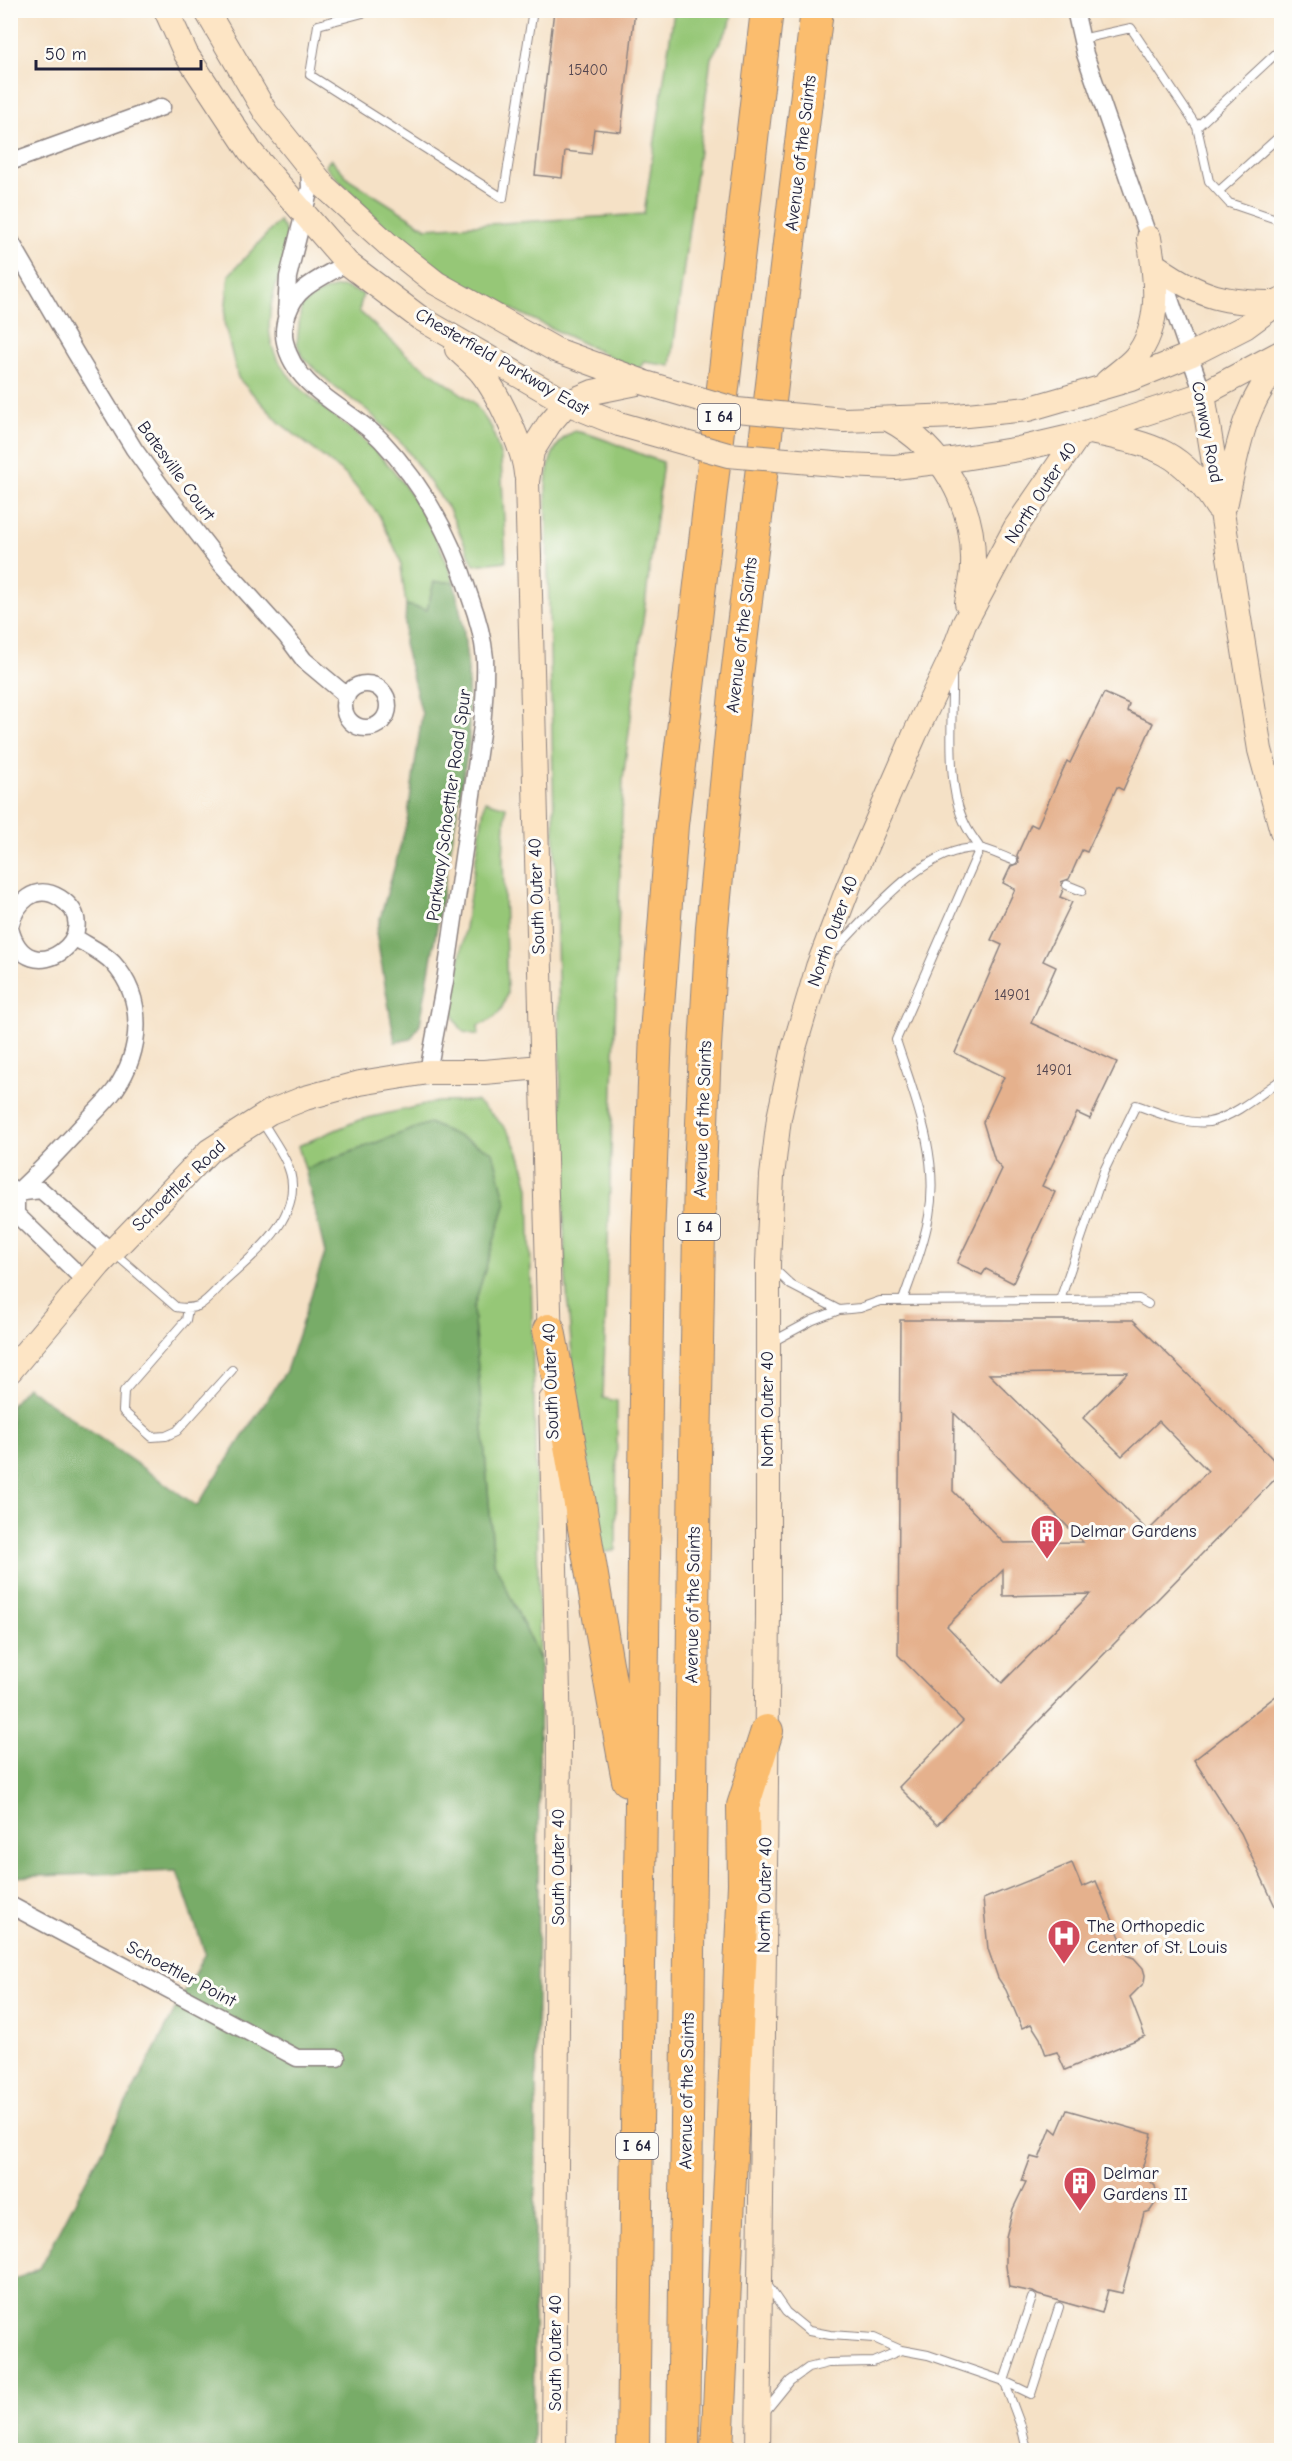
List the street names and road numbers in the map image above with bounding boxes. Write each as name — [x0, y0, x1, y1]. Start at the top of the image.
street label: Avenue of the Saints — [781, 74, 821, 232]
street label: Chesterfield Parkway East — [412, 304, 593, 421]
street label: Conway Road — [1187, 379, 1227, 485]
road number: I 64 — [698, 404, 740, 430]
street label: Batesville Court — [133, 417, 220, 526]
street label: North Outer 40 — [1000, 438, 1082, 548]
street label: Avenue of the Saints — [722, 556, 762, 714]
street label: Parkway/Schoettler Road Spur — [422, 687, 476, 922]
street label: South Outer 40 — [524, 837, 550, 955]
street label: North Outer 40 — [803, 873, 863, 989]
street label: Avenue of the Saints — [690, 1040, 716, 1198]
street label: Schoettler Road — [128, 1136, 230, 1236]
road number: I 64 — [678, 1214, 720, 1240]
street label: South Outer 40 — [538, 1322, 564, 1440]
street label: North Outer 40 — [757, 1351, 778, 1467]
street label: Avenue of the Saints — [681, 1526, 705, 1684]
street label: South Outer 40 — [548, 1809, 569, 1925]
street label: North Outer 40 — [753, 1837, 777, 1953]
street label: Schoettler Point — [123, 1936, 240, 2012]
street label: Avenue of the Saints — [675, 2012, 699, 2170]
road number: I 64 — [616, 2133, 658, 2159]
street label: South Outer 40 — [545, 2295, 566, 2411]

